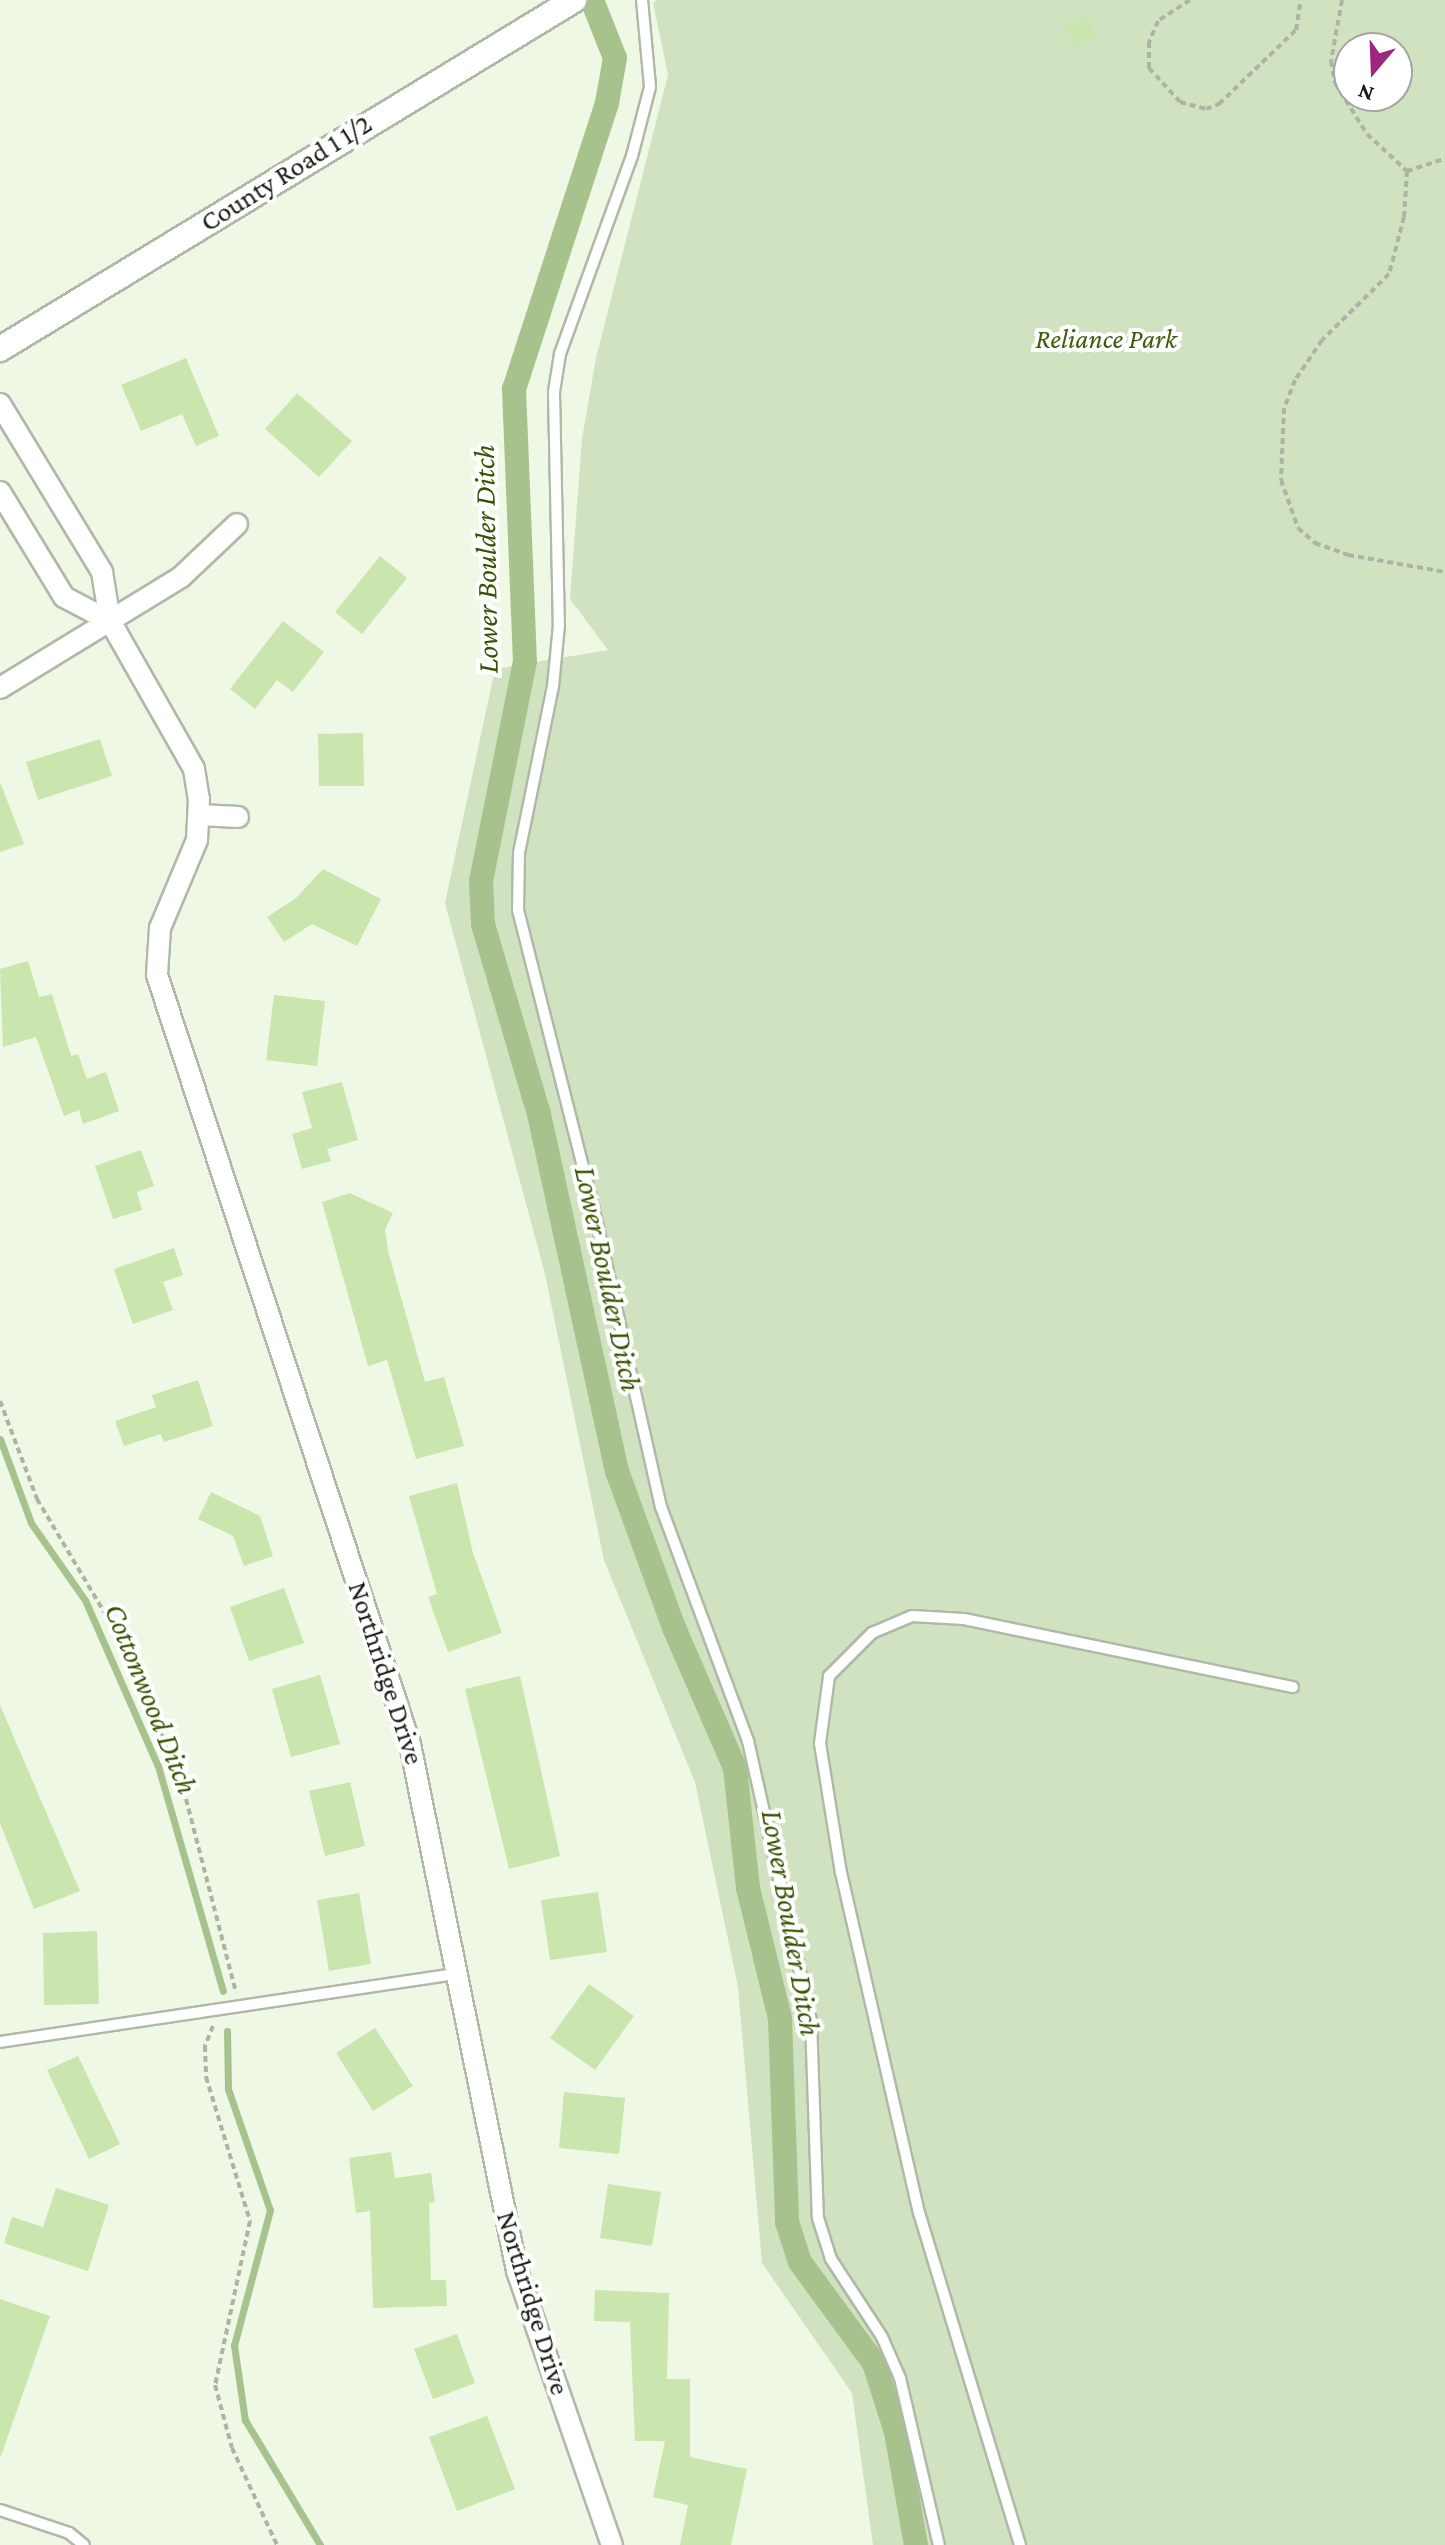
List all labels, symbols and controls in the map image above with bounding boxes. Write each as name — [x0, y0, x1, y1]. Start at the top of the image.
north arrow — [1333, 32, 1413, 112]
text: N — [1355, 79, 1377, 108]
street label: County Road 1 1/2 — [194, 107, 378, 239]
park label: Reliance Park — [1035, 322, 1177, 356]
water label: Lower Boulder Ditch — [466, 444, 506, 674]
water label: Lower Boulder Ditch — [567, 1163, 649, 1395]
street label: Northridge Drive — [341, 1577, 431, 1769]
water label: Cottonwood Ditch — [96, 1599, 206, 1799]
water label: Lower Boulder Ditch — [753, 1807, 829, 2039]
street label: Northridge Drive — [489, 2207, 577, 2399]

